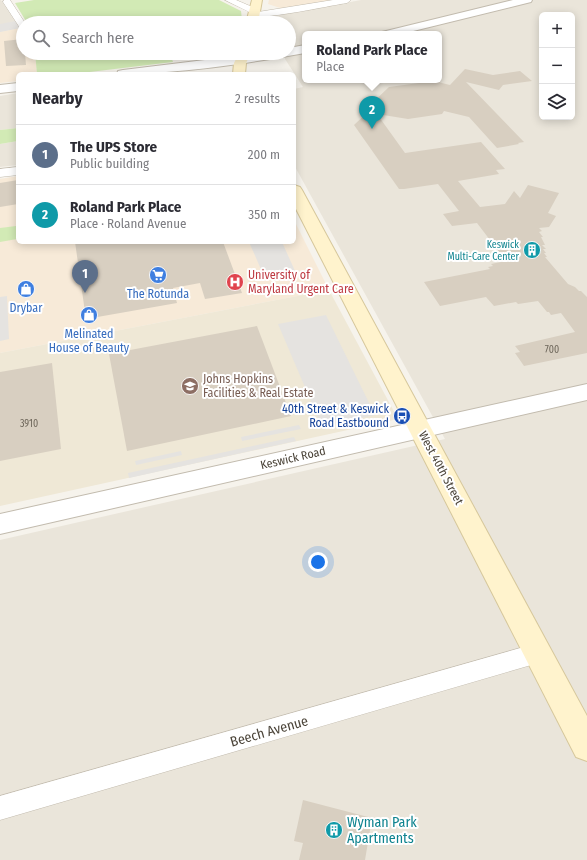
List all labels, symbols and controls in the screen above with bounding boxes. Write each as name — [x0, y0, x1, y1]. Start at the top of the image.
map controls — [539, 12, 575, 120]
button: + — [539, 12, 575, 48]
search box — [16, 16, 296, 60]
icon: search — [30, 27, 52, 49]
text: Search here — [62, 29, 134, 47]
popup — [302, 31, 442, 83]
text: Roland Park Place — [316, 41, 428, 59]
button: − — [539, 48, 575, 84]
text: Place — [316, 59, 344, 74]
button: layers — [539, 84, 575, 120]
text: Nearby — [32, 88, 83, 109]
text: 2 results — [235, 91, 280, 106]
pin: 2 — [359, 96, 385, 129]
text: The UPS Store — [70, 138, 157, 156]
text: 1 — [42, 147, 48, 162]
text: 200 m — [248, 147, 280, 162]
text: Public building — [70, 156, 149, 171]
text: Roland Park Place — [70, 198, 181, 216]
text: 2 — [42, 207, 48, 222]
text: 350 m — [248, 207, 280, 222]
text: Place · Roland Avenue — [70, 216, 186, 231]
place label: Keswick Multi-Care Center — [448, 239, 520, 263]
building icon: Keswick Multi-Care Center — [522, 240, 542, 260]
pin: 1 — [72, 260, 98, 293]
supermarket icon: The Rotunda — [148, 265, 168, 285]
place label: University of Maryland Urgent Care — [248, 268, 354, 296]
hospital icon: University of Maryland Urgent Care — [225, 272, 245, 292]
shop icon: Drybar — [16, 279, 36, 299]
place label: The Rotunda — [127, 287, 189, 301]
place label: Drybar — [10, 301, 43, 315]
shop icon: Melinated House of Beauty — [79, 305, 99, 325]
place label: Melinated House of Beauty — [49, 327, 130, 355]
house number: 700 — [545, 344, 559, 356]
place label: Johns Hopkins Facilities & Real Estate — [203, 372, 313, 400]
school or university icon: Johns Hopkins Facilities & Real Estate — [180, 376, 200, 396]
place label: 40th Street & Keswick Road Eastbound — [282, 402, 389, 430]
bus stop icon: 40th Street & Keswick Road Eastbound — [392, 406, 412, 426]
house number: 3910 — [20, 418, 38, 430]
street label: West 40th Street — [416, 429, 466, 507]
street label: Keswick Road — [259, 444, 327, 472]
your location — [308, 552, 328, 572]
street label: Beech Avenue — [228, 712, 310, 751]
place label: Wyman Park Apartments — [347, 814, 417, 847]
building icon: Wyman Park Apartments — [324, 820, 344, 840]

